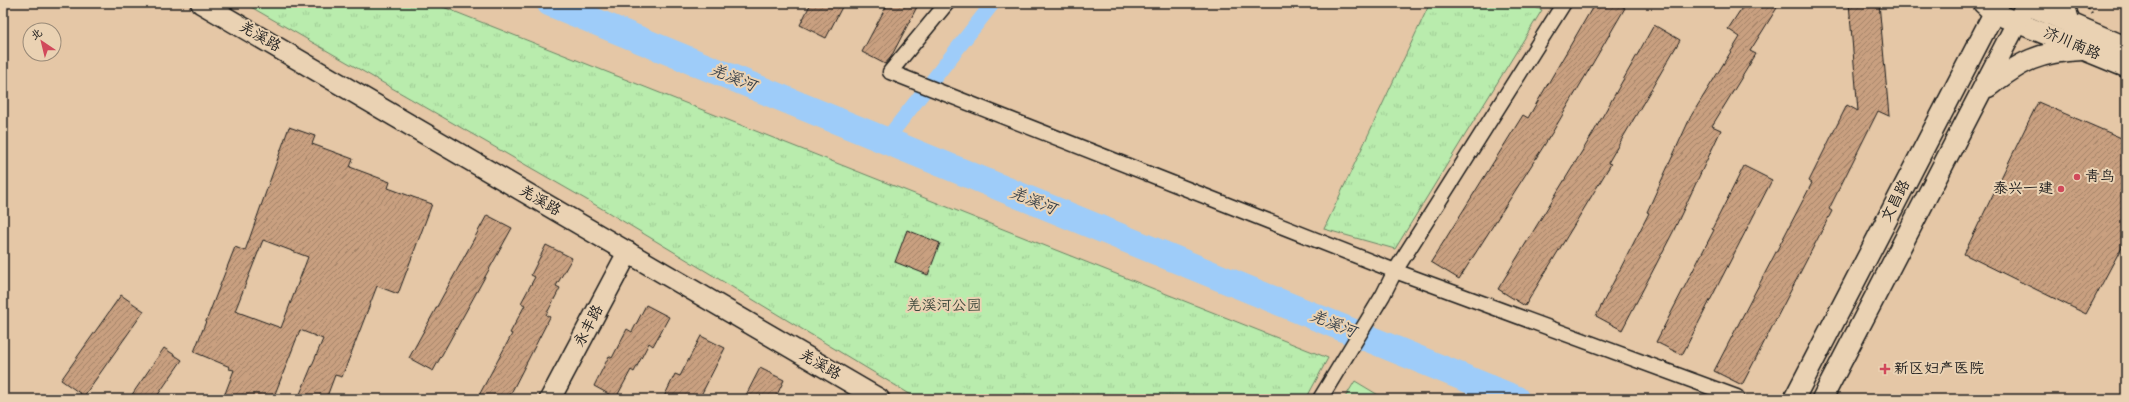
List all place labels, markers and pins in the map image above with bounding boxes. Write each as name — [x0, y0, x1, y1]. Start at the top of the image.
place label: 青鸟 — [2085, 167, 2115, 187]
marker: 青鸟 — [2072, 172, 2082, 182]
place label: 泰兴一建 — [1993, 179, 2053, 199]
marker: 泰兴一建 — [2056, 184, 2066, 194]
place label: 新区妇产医院 — [1894, 359, 1984, 379]
marker: 新区妇产医院 — [1879, 363, 1891, 375]

